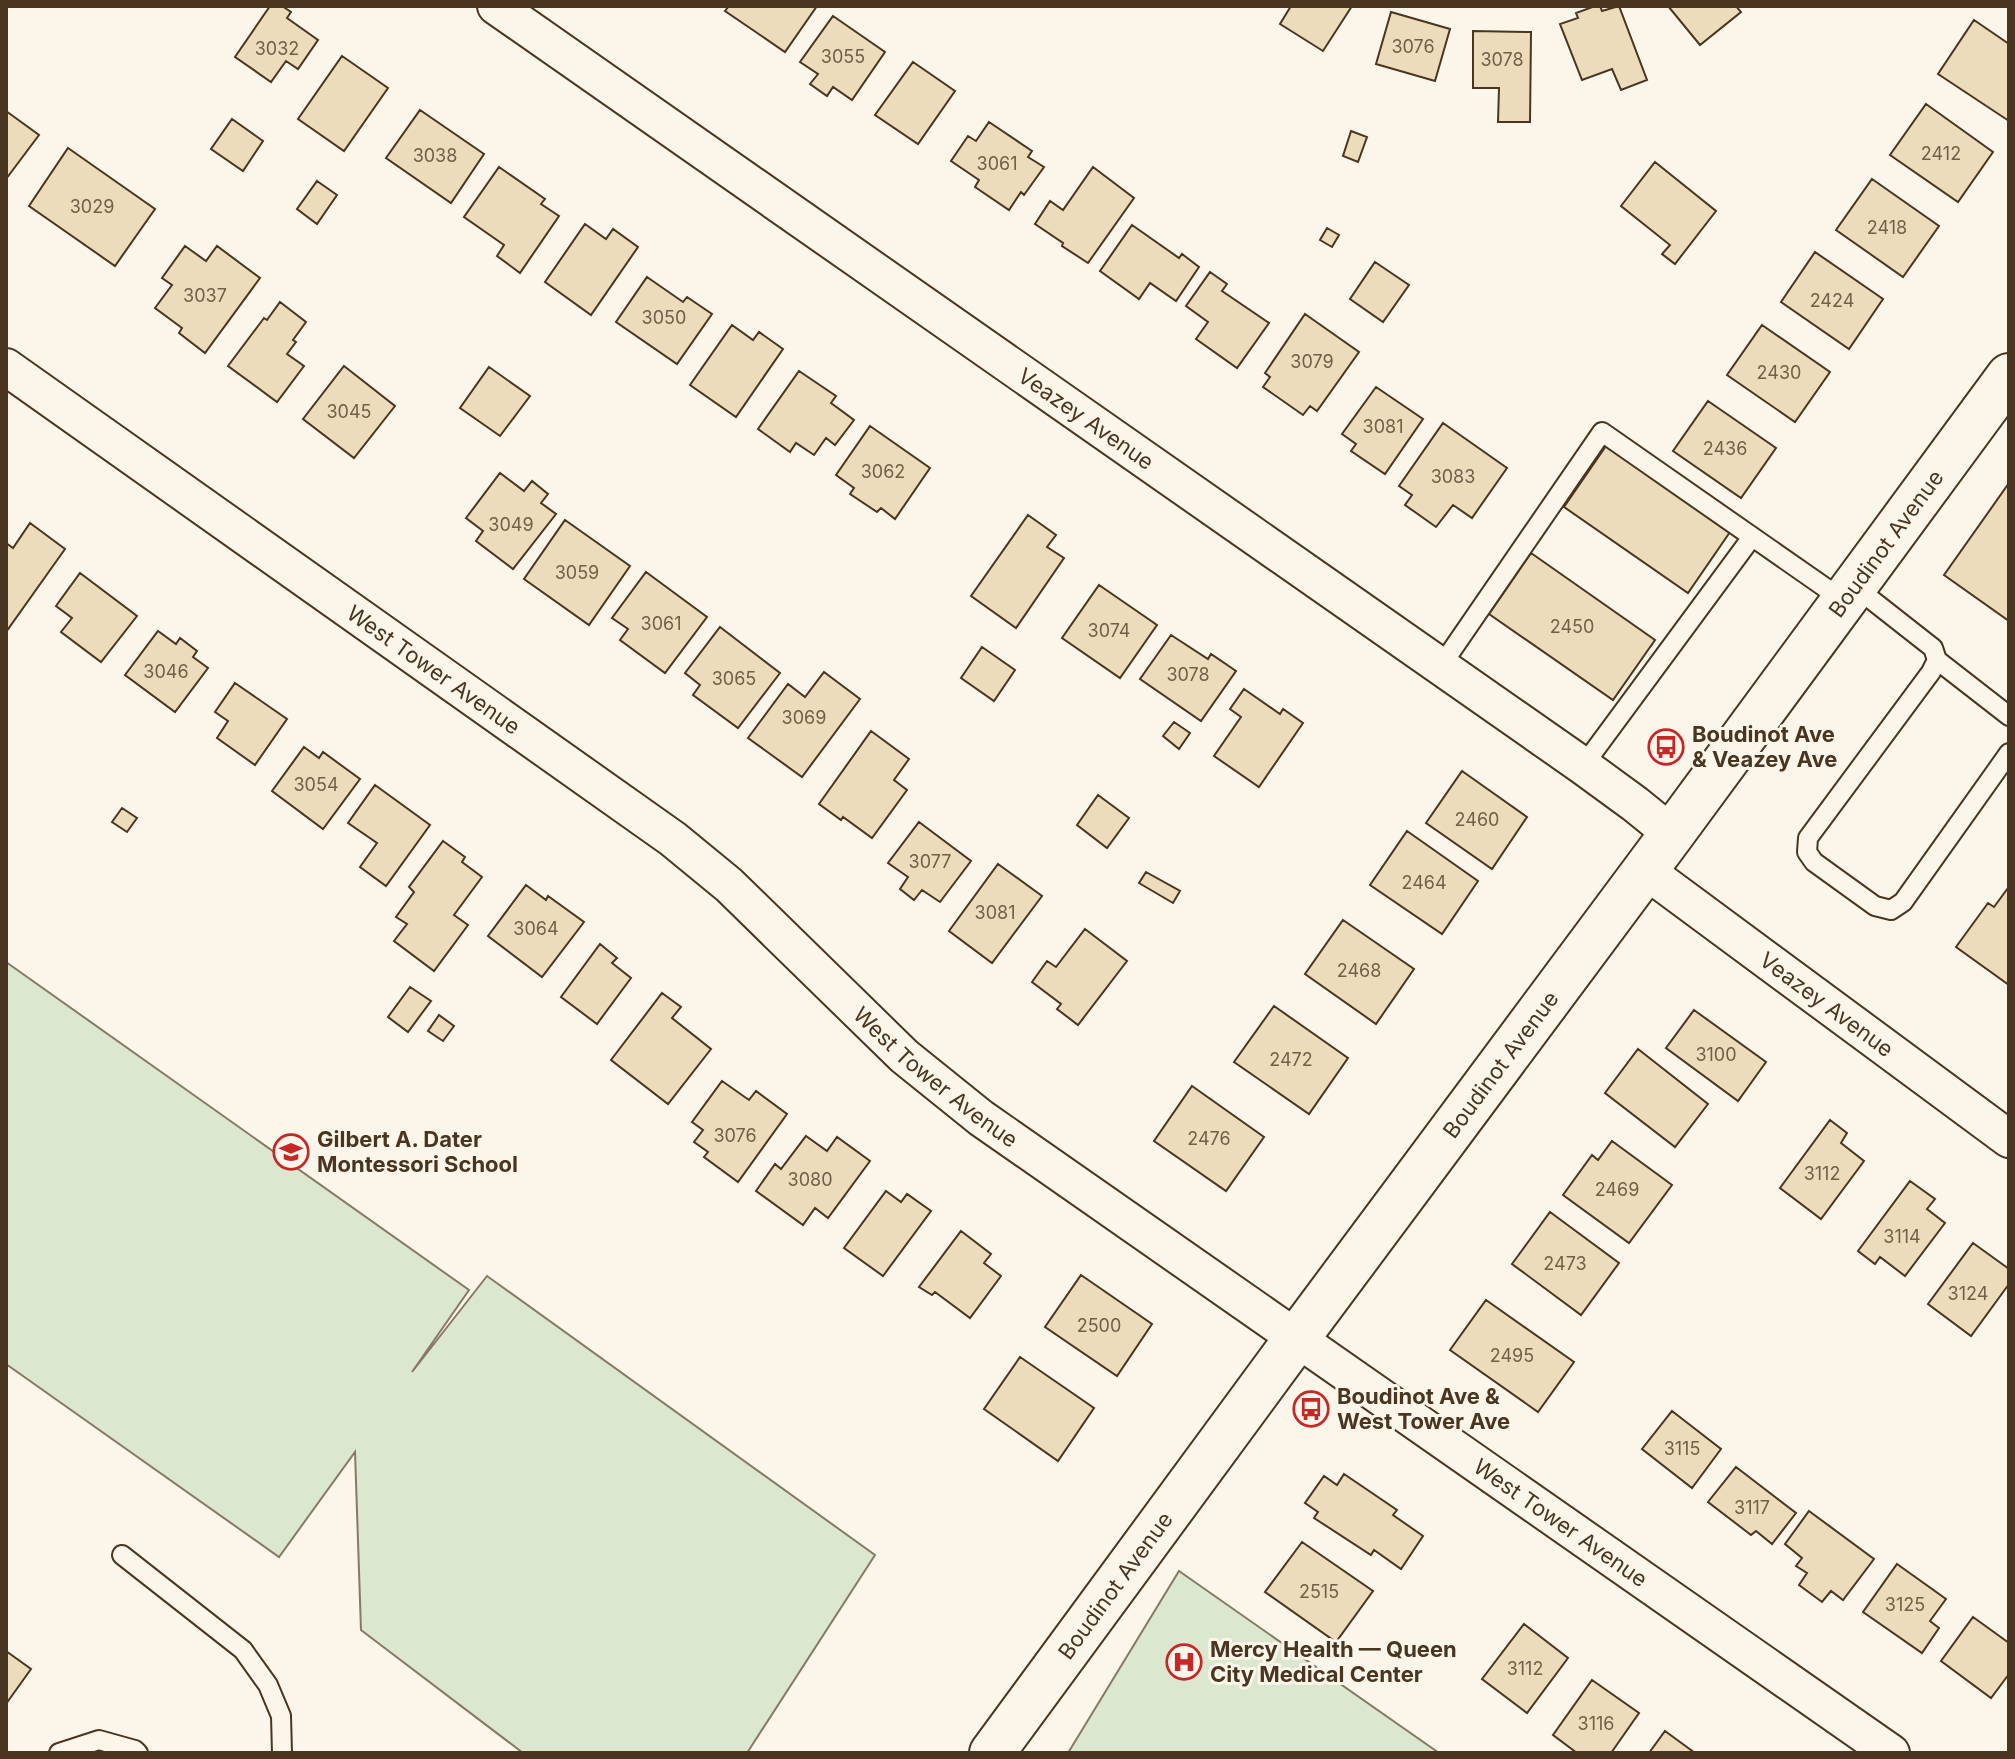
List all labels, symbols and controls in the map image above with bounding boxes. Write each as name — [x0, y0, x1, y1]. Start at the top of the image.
house number: 3076 — [1391, 36, 1435, 57]
house number: 3032 — [255, 38, 299, 59]
house number: 3055 — [821, 46, 865, 67]
house number: 3078 — [1480, 49, 1524, 70]
house number: 2412 — [1921, 143, 1961, 164]
house number: 3038 — [413, 145, 457, 166]
house number: 3061 — [977, 153, 1017, 174]
house number: 3029 — [70, 196, 114, 217]
house number: 2418 — [1867, 217, 1907, 238]
house number: 3037 — [183, 285, 227, 306]
house number: 2424 — [1810, 290, 1854, 311]
house number: 3050 — [642, 307, 686, 328]
house number: 3079 — [1290, 351, 1334, 372]
street label: Veazey Avenue — [1013, 362, 1159, 475]
house number: 2430 — [1757, 362, 1801, 383]
house number: 3045 — [326, 401, 372, 422]
house number: 3081 — [1363, 416, 1403, 437]
house number: 2436 — [1703, 438, 1747, 459]
house number: 3062 — [861, 461, 905, 482]
street label: Boudinot Avenue — [1823, 465, 1949, 622]
house number: 3083 — [1431, 466, 1475, 487]
house number: 3049 — [488, 514, 534, 535]
house number: 3059 — [555, 562, 599, 583]
street label: West Tower Avenue — [342, 600, 525, 740]
house number: 3061 — [641, 613, 681, 634]
house number: 2450 — [1550, 616, 1594, 637]
house number: 3074 — [1088, 620, 1130, 641]
house number: 3046 — [143, 661, 189, 682]
house number: 3078 — [1166, 664, 1210, 685]
house number: 3065 — [712, 668, 756, 689]
house number: 3069 — [782, 707, 826, 728]
place label: Boudinot Ave & Veazey Ave — [1692, 721, 1837, 772]
bus stop icon: Boudinot Ave & Veazey Ave — [1647, 728, 1685, 766]
house number: 3054 — [293, 774, 339, 795]
house number: 2460 — [1455, 809, 1499, 830]
house number: 3077 — [909, 851, 951, 872]
house number: 2464 — [1401, 872, 1447, 893]
house number: 3081 — [975, 902, 1015, 923]
house number: 3064 — [513, 918, 559, 939]
street label: Veazey Avenue — [1755, 946, 1899, 1062]
house number: 2468 — [1337, 960, 1381, 981]
street label: Boudinot Avenue — [1437, 986, 1564, 1143]
street label: West Tower Avenue — [848, 1001, 1023, 1153]
house number: 3100 — [1695, 1044, 1737, 1065]
house number: 2472 — [1269, 1049, 1313, 1070]
house number: 3076 — [713, 1125, 757, 1146]
place label: Gilbert A. Dater Montessori School — [317, 1126, 518, 1177]
house number: 2476 — [1187, 1128, 1231, 1149]
school or university icon: Gilbert A. Dater Montessori School — [272, 1133, 310, 1171]
house number: 3112 — [1804, 1163, 1840, 1184]
house number: 3080 — [788, 1169, 832, 1190]
house number: 2469 — [1595, 1179, 1639, 1200]
house number: 3114 — [1883, 1226, 1921, 1247]
house number: 2473 — [1543, 1253, 1587, 1274]
house number: 3124 — [1948, 1283, 1988, 1304]
house number: 2500 — [1077, 1315, 1121, 1336]
house number: 2495 — [1490, 1345, 1534, 1366]
place label: Boudinot Ave & West Tower Ave — [1337, 1383, 1510, 1434]
bus stop icon: Boudinot Ave & West Tower Ave — [1292, 1390, 1330, 1428]
house number: 3115 — [1664, 1438, 1700, 1459]
street label: West Tower Avenue — [1469, 1453, 1653, 1592]
house number: 3117 — [1734, 1497, 1770, 1518]
street label: Boudinot Avenue — [1052, 1507, 1178, 1664]
house number: 2515 — [1299, 1581, 1339, 1602]
house number: 3125 — [1885, 1594, 1925, 1615]
place label: Mercy Health — Queen City Medical Center — [1210, 1636, 1457, 1687]
hospital icon: Mercy Health — Queen City Medical Center — [1165, 1643, 1203, 1681]
house number: 3112 — [1507, 1658, 1543, 1679]
house number: 3116 — [1578, 1713, 1614, 1734]

